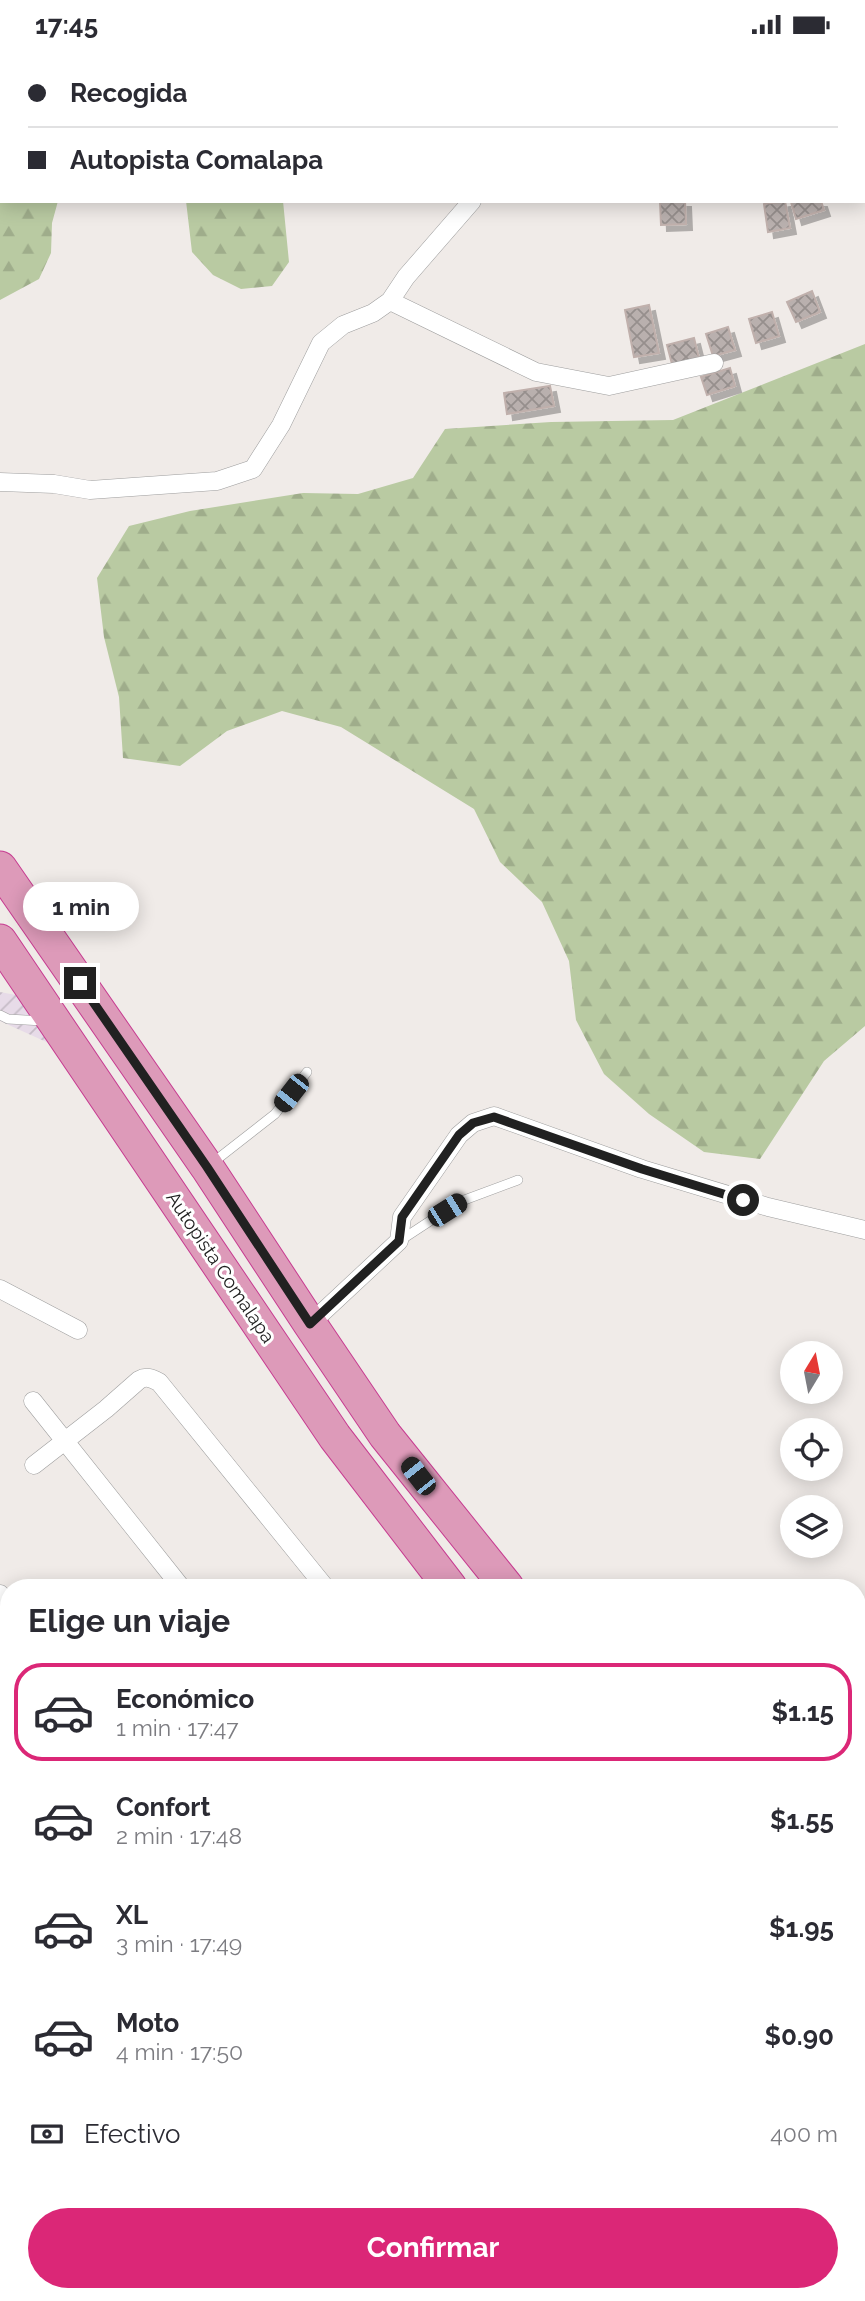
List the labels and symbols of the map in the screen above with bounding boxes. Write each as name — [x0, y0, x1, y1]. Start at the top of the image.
callout: 1 min — [22, 881, 138, 930]
route end — [64, 967, 96, 999]
car — [270, 1070, 313, 1116]
route start — [727, 1184, 759, 1216]
street label: Autopista Comalapa — [162, 1187, 280, 1347]
car — [424, 1190, 471, 1230]
north arrow — [780, 1341, 844, 1403]
car — [397, 1453, 440, 1499]

